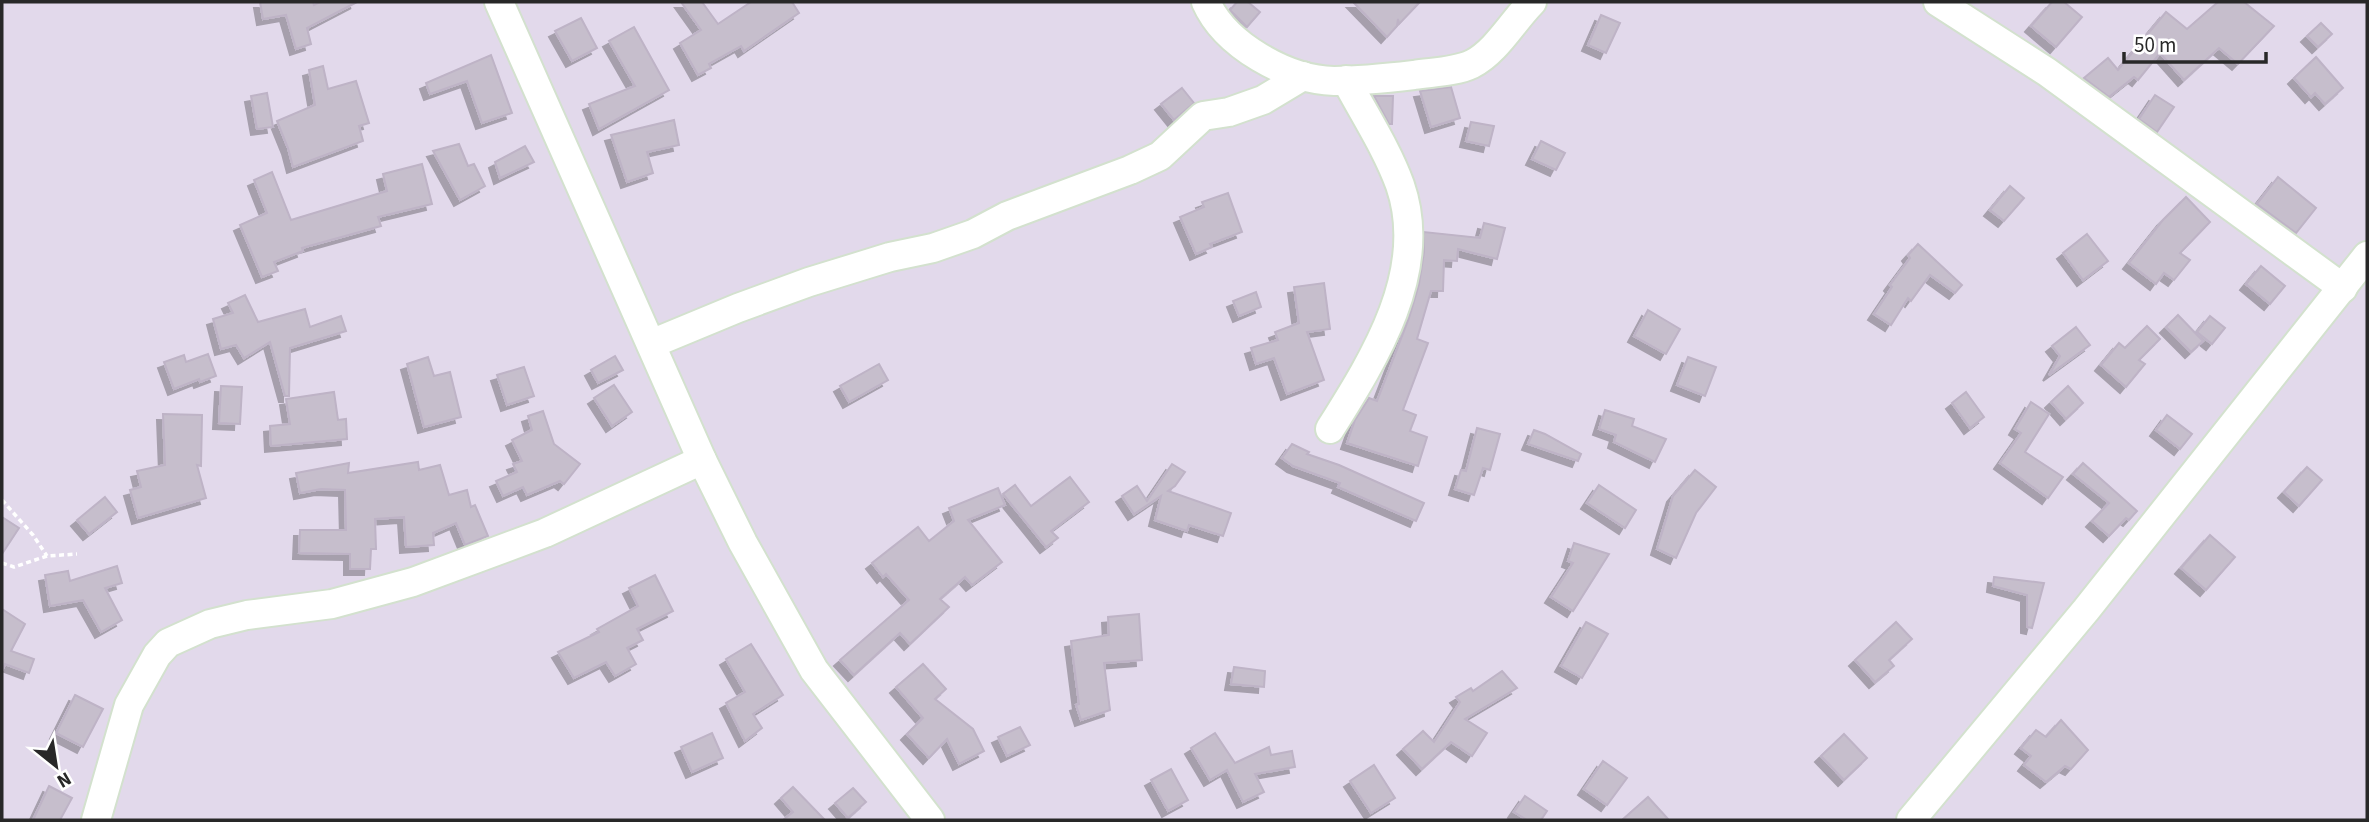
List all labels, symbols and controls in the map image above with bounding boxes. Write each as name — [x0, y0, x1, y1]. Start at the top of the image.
scale bar — [2124, 21, 2266, 65]
text: 50 m — [2134, 30, 2176, 60]
north arrow — [21, 731, 91, 801]
text: N — [52, 765, 76, 794]

